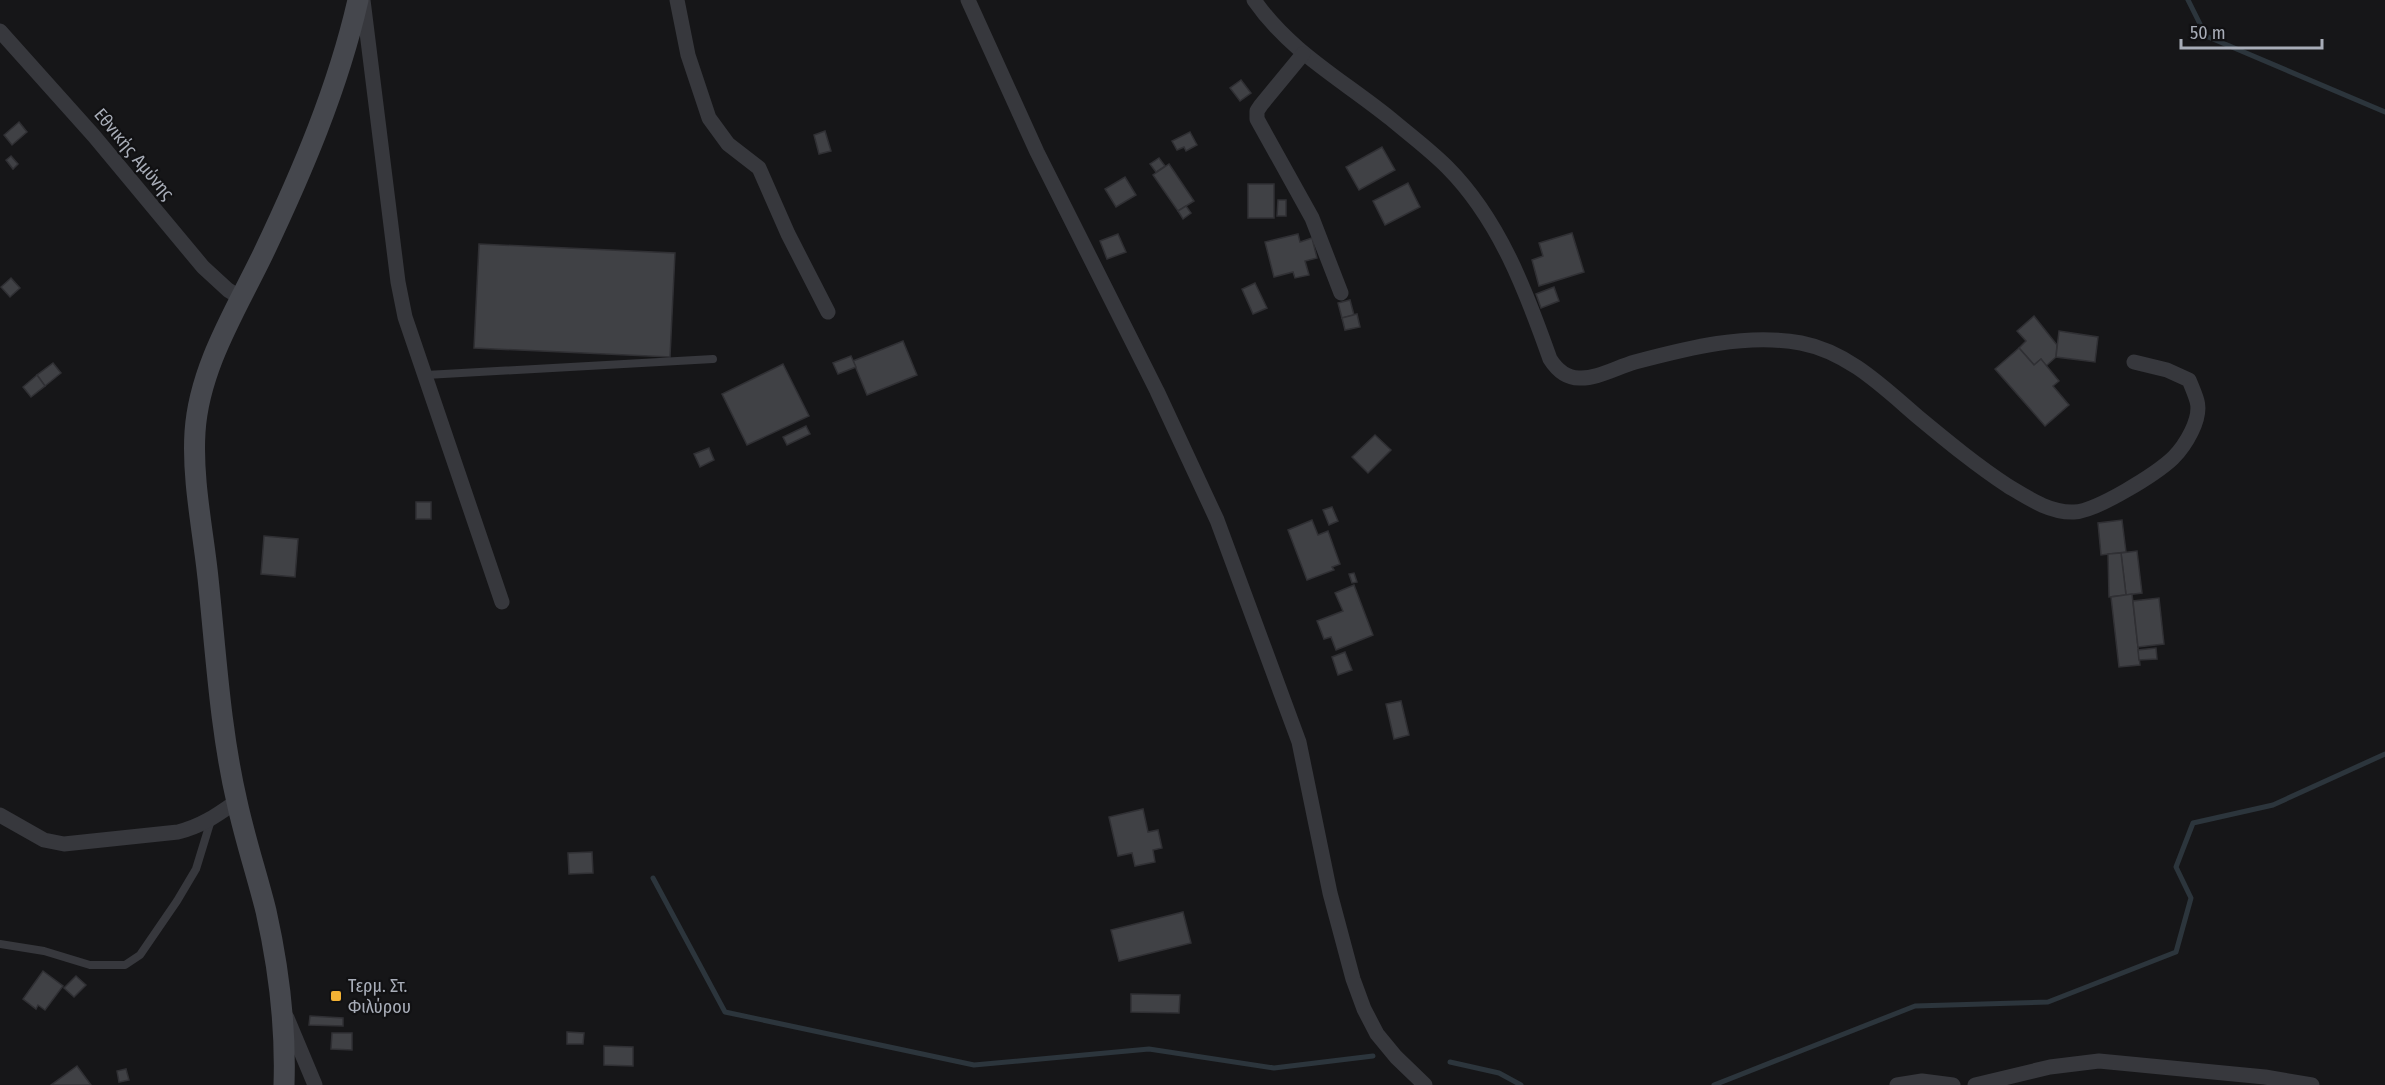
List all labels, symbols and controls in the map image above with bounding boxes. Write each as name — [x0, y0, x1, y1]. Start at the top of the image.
scale bar — [2181, 12, 2322, 50]
text: 50 m — [2190, 22, 2226, 44]
street label: Εθνικής Αμύνης — [89, 104, 179, 205]
place label: Τερμ. Στ. Φιλύρου — [348, 975, 411, 1018]
marker: Τερμ. Στ. Φιλύρου — [329, 989, 343, 1003]

